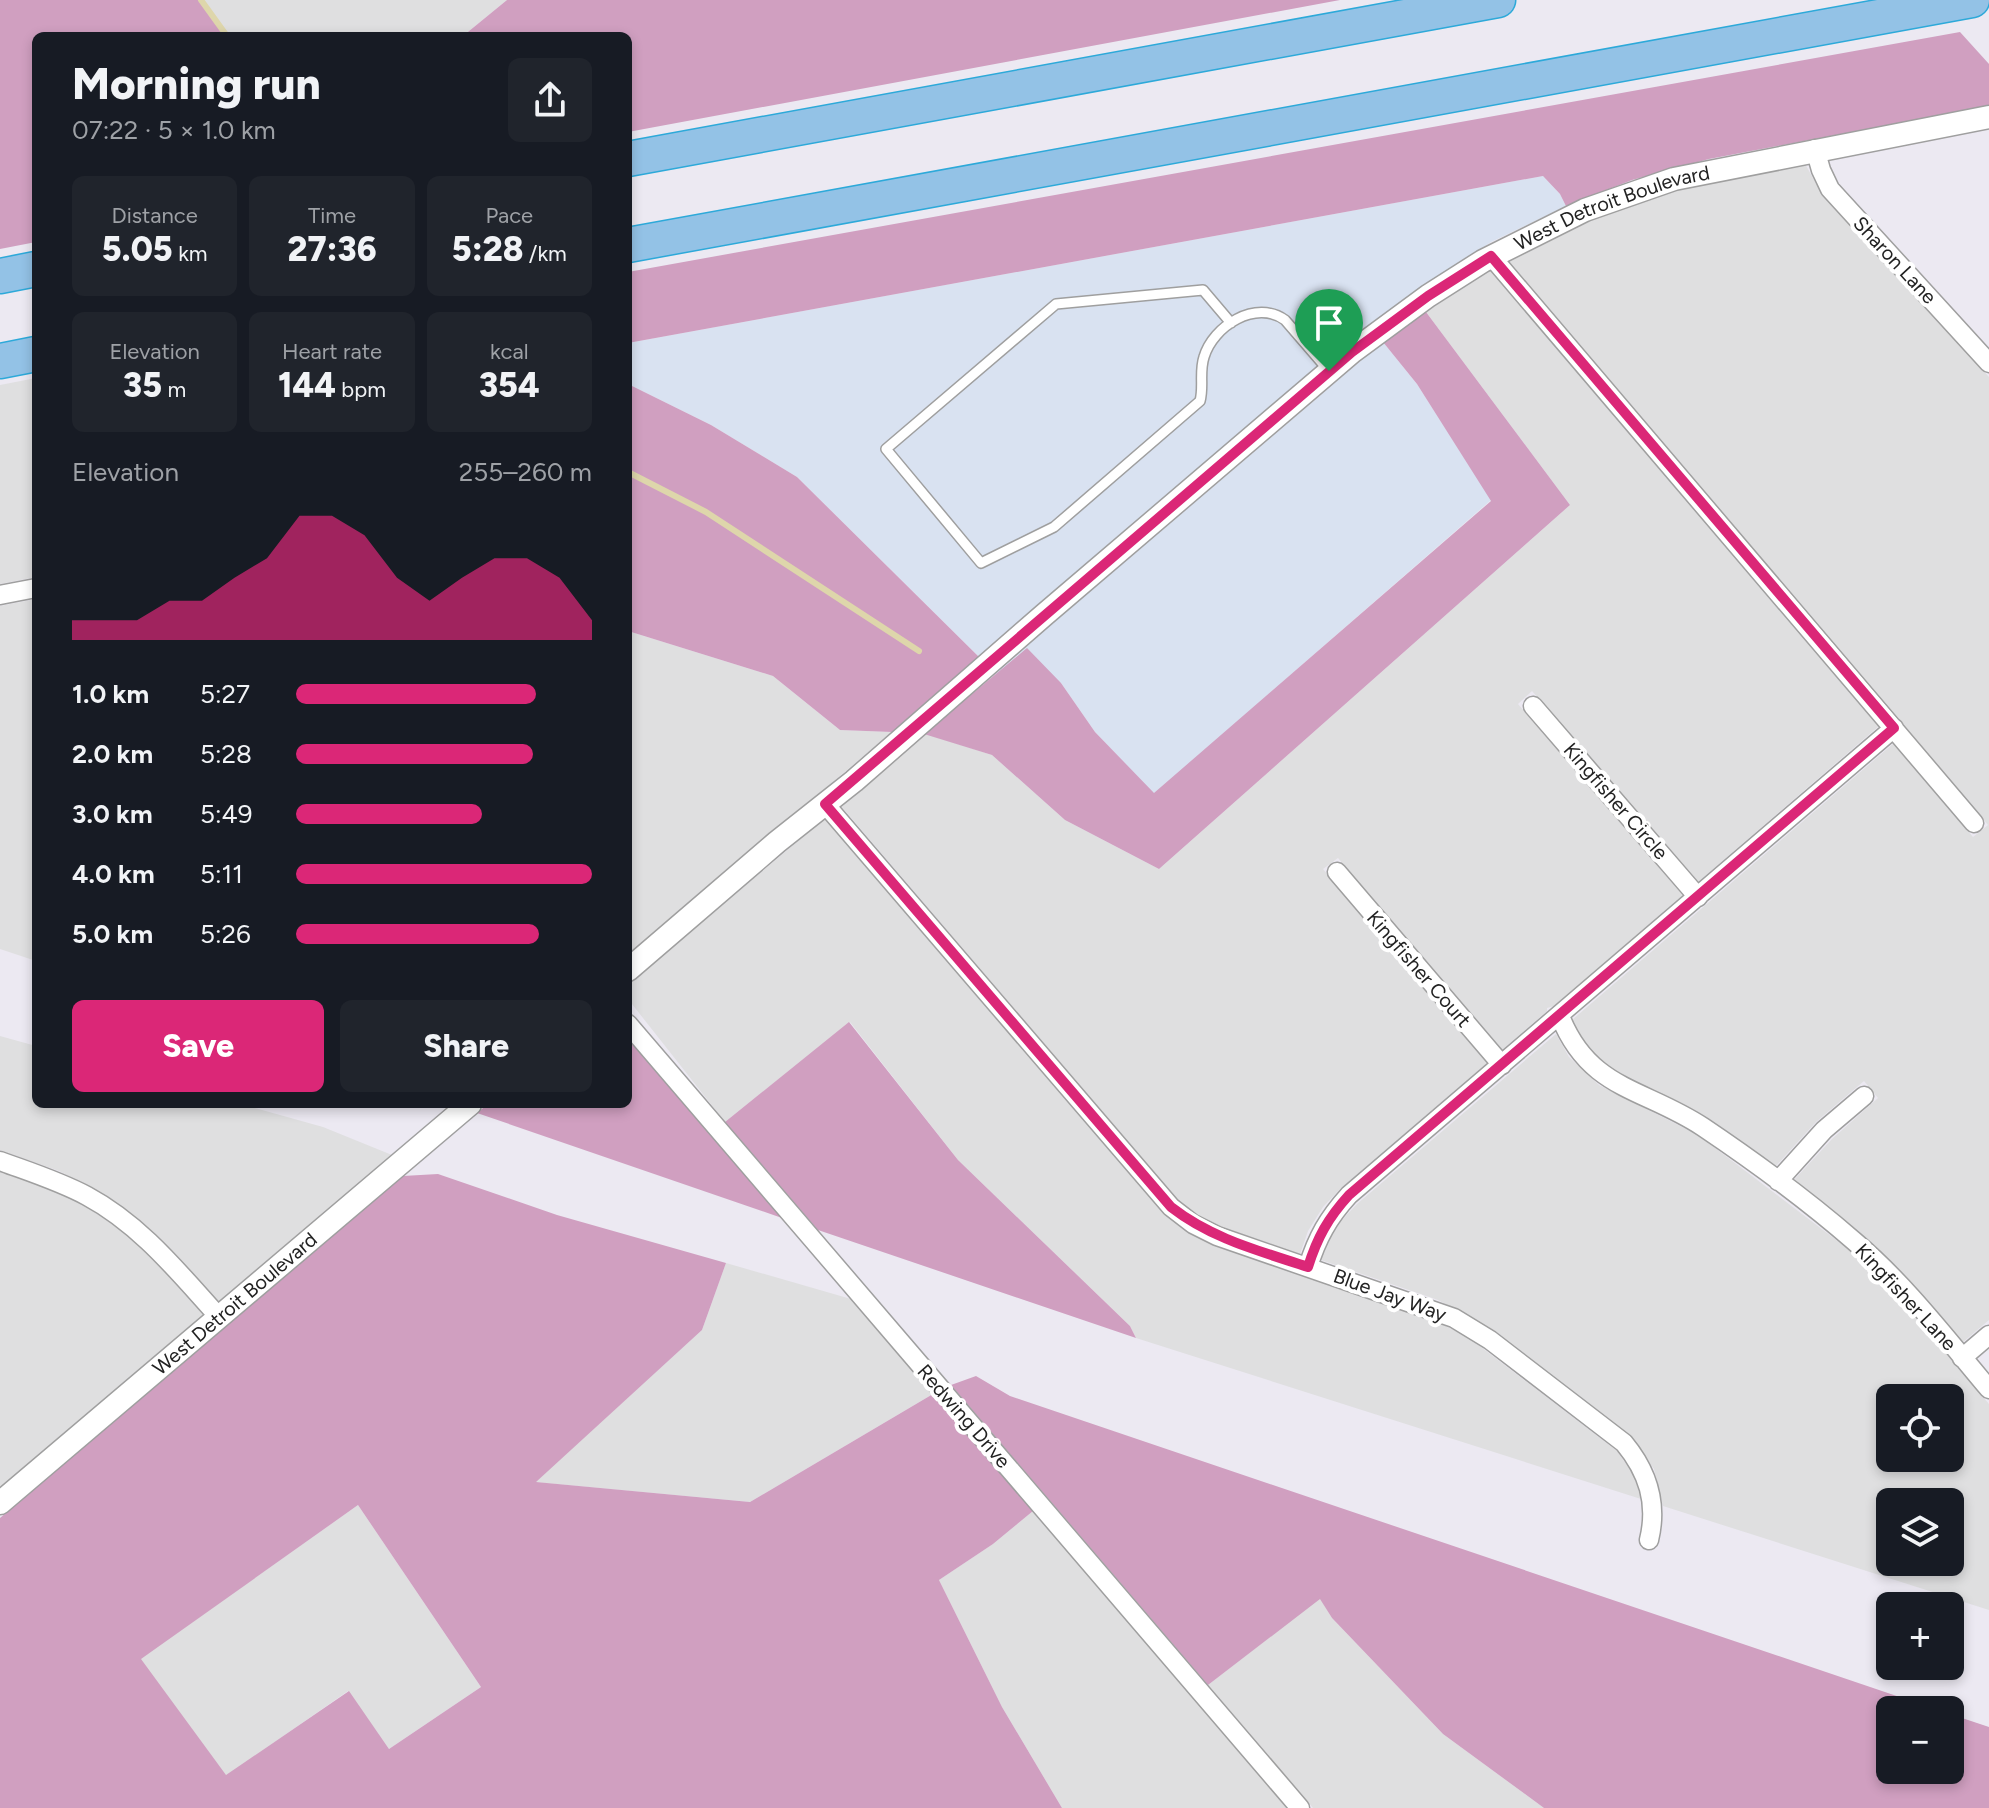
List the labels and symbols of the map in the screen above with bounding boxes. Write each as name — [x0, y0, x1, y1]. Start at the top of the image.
street label: West Detroit Boulevard — [1510, 160, 1712, 255]
street label: Sharon Lane — [1848, 211, 1942, 309]
pin — [1295, 289, 1363, 371]
street label: Kingfisher Circle — [1559, 738, 1673, 864]
street label: Kingfisher Court — [1362, 906, 1476, 1032]
street label: West Detroit Boulevard — [148, 1227, 322, 1380]
street label: Kingfisher Lane — [1850, 1239, 1962, 1356]
street label: Blue Jay Way — [1330, 1263, 1450, 1327]
street label: Redwing Drive — [912, 1359, 1016, 1473]

